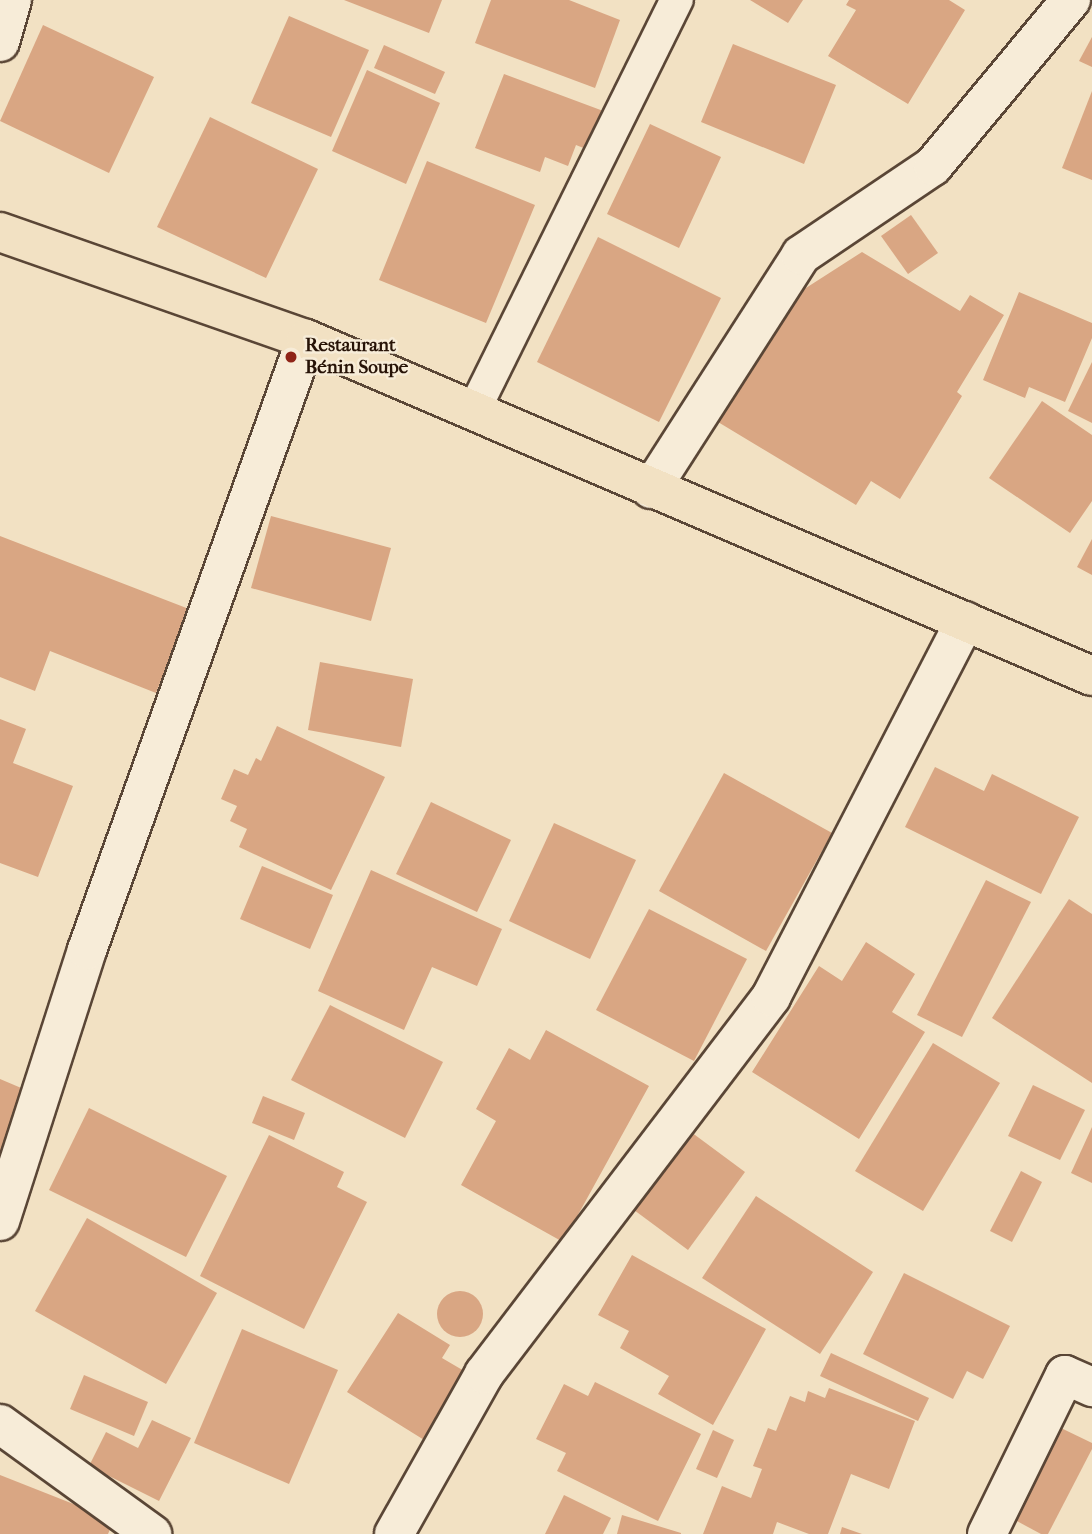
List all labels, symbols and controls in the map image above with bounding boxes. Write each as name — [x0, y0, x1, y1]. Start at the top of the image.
place label: Restaurant Bénin Soupe — [305, 335, 408, 379]
marker: Restaurant Bénin Soupe — [283, 349, 299, 365]

